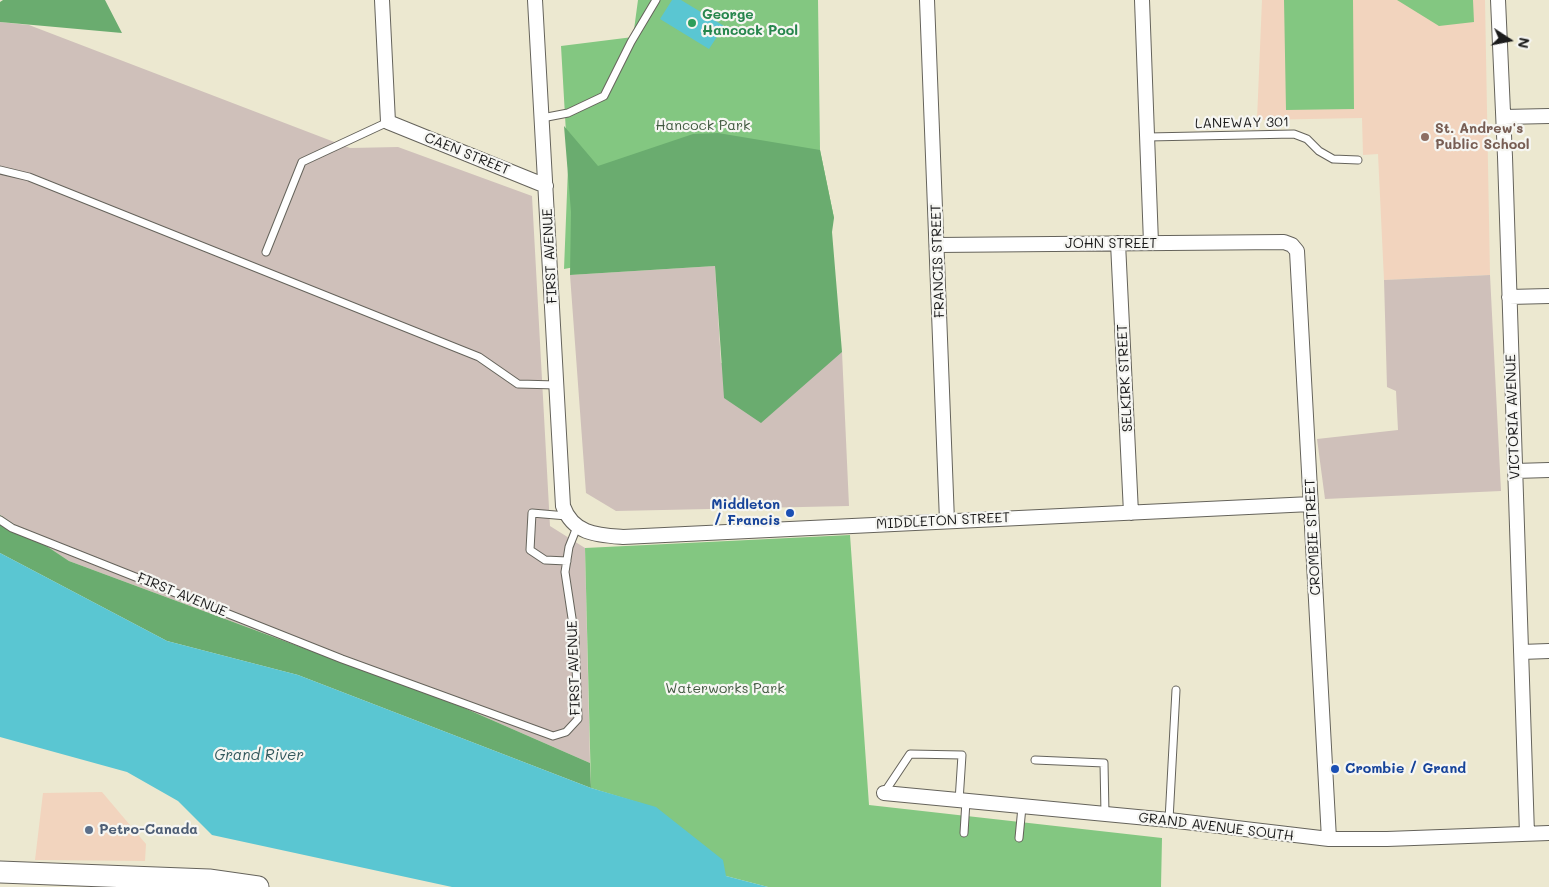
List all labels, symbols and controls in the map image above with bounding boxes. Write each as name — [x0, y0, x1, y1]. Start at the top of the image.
place label: George Hancock Pool — [702, 7, 798, 40]
north arrow — [1484, 15, 1534, 65]
marker: George Hancock Pool — [686, 17, 698, 29]
text: N — [1514, 36, 1535, 50]
street label: LANEWAY 301 — [1195, 114, 1289, 132]
park label: Hancock Park — [656, 118, 750, 134]
place label: St. Andrew's Public School — [1435, 121, 1529, 154]
street label: CAEN STREET — [422, 129, 512, 179]
marker: St. Andrew's Public School — [1419, 131, 1431, 143]
street label: FRANCIS STREET — [928, 204, 948, 318]
street label: FIRST AVENUE — [539, 208, 561, 304]
street label: JOHN STREET — [1065, 236, 1157, 252]
street label: SELKIRK STREET — [1114, 323, 1136, 433]
street label: VICTORIA AVENUE — [1502, 354, 1524, 480]
street label: CROMBIE STREET — [1302, 478, 1324, 596]
place label: Middleton / Francis — [711, 497, 780, 530]
marker: Middleton / Francis — [784, 507, 796, 519]
street label: MIDDLETON STREET — [876, 509, 1010, 533]
street label: FIRST AVENUE — [135, 569, 229, 621]
street label: FIRST AVENUE — [564, 620, 584, 716]
park label: Waterworks Park — [665, 681, 785, 697]
water label: Grand River — [214, 746, 304, 764]
place label: Crombie / Grand — [1345, 761, 1466, 777]
marker: Crombie / Grand — [1329, 763, 1341, 775]
street label: GRAND AVENUE SOUTH — [1137, 809, 1295, 845]
place label: Petro-Canada — [99, 822, 198, 838]
marker: Petro-Canada — [83, 824, 95, 836]

